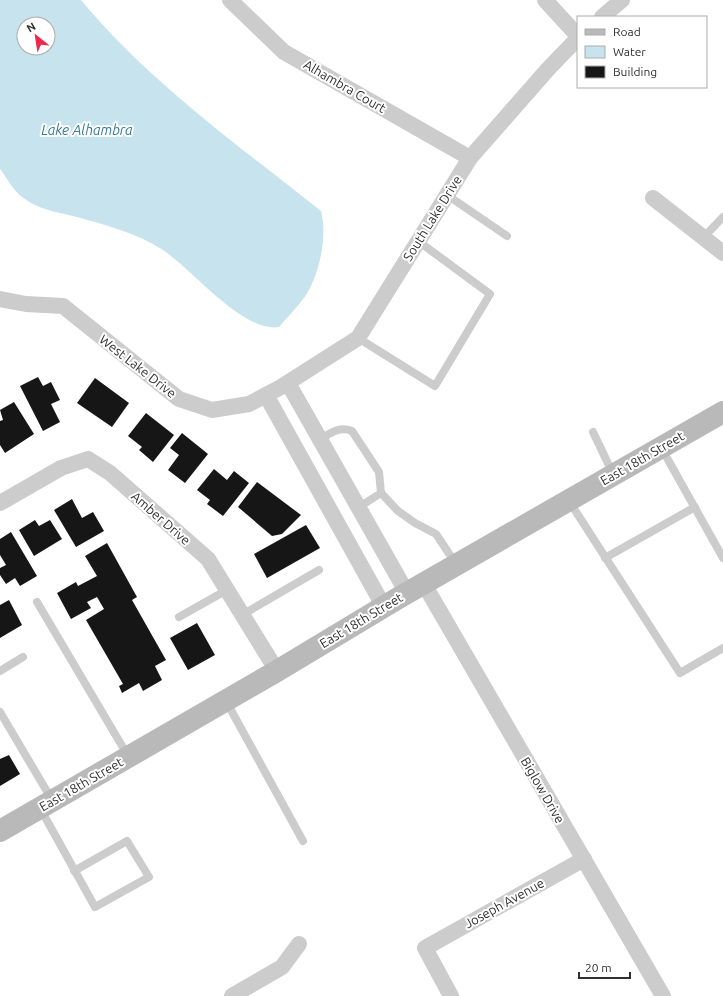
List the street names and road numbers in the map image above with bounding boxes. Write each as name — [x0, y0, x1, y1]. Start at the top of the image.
street label: Alhambra Court — [301, 57, 389, 115]
street label: South Lake Drive — [400, 173, 464, 263]
street label: West Lake Drive — [97, 332, 179, 400]
street label: East 18th Street — [598, 428, 686, 488]
street label: Amber Drive — [129, 489, 193, 547]
street label: East 18th Street — [317, 590, 405, 650]
street label: East 18th Street — [37, 754, 125, 814]
street label: Biglow Drive — [519, 755, 567, 825]
street label: Joseph Avenue — [462, 875, 546, 931]

